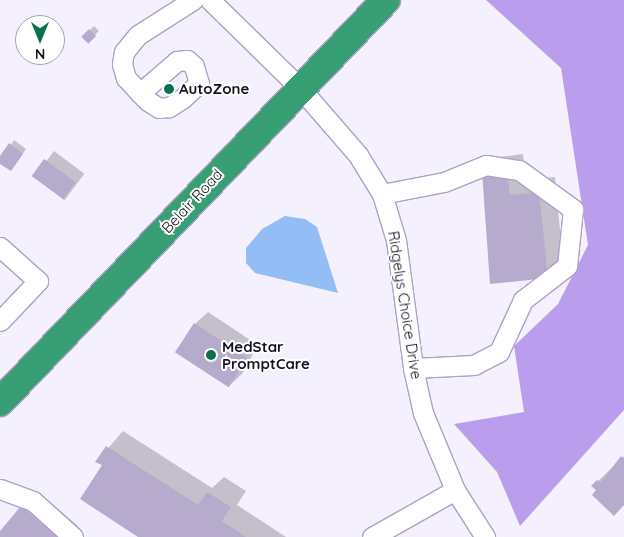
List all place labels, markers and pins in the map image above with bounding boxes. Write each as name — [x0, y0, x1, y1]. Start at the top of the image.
place label: AutoZone — [179, 80, 249, 98]
marker: AutoZone — [163, 83, 175, 95]
place label: MedStar PromptCare — [222, 337, 310, 372]
marker: MedStar PromptCare — [204, 348, 218, 362]

